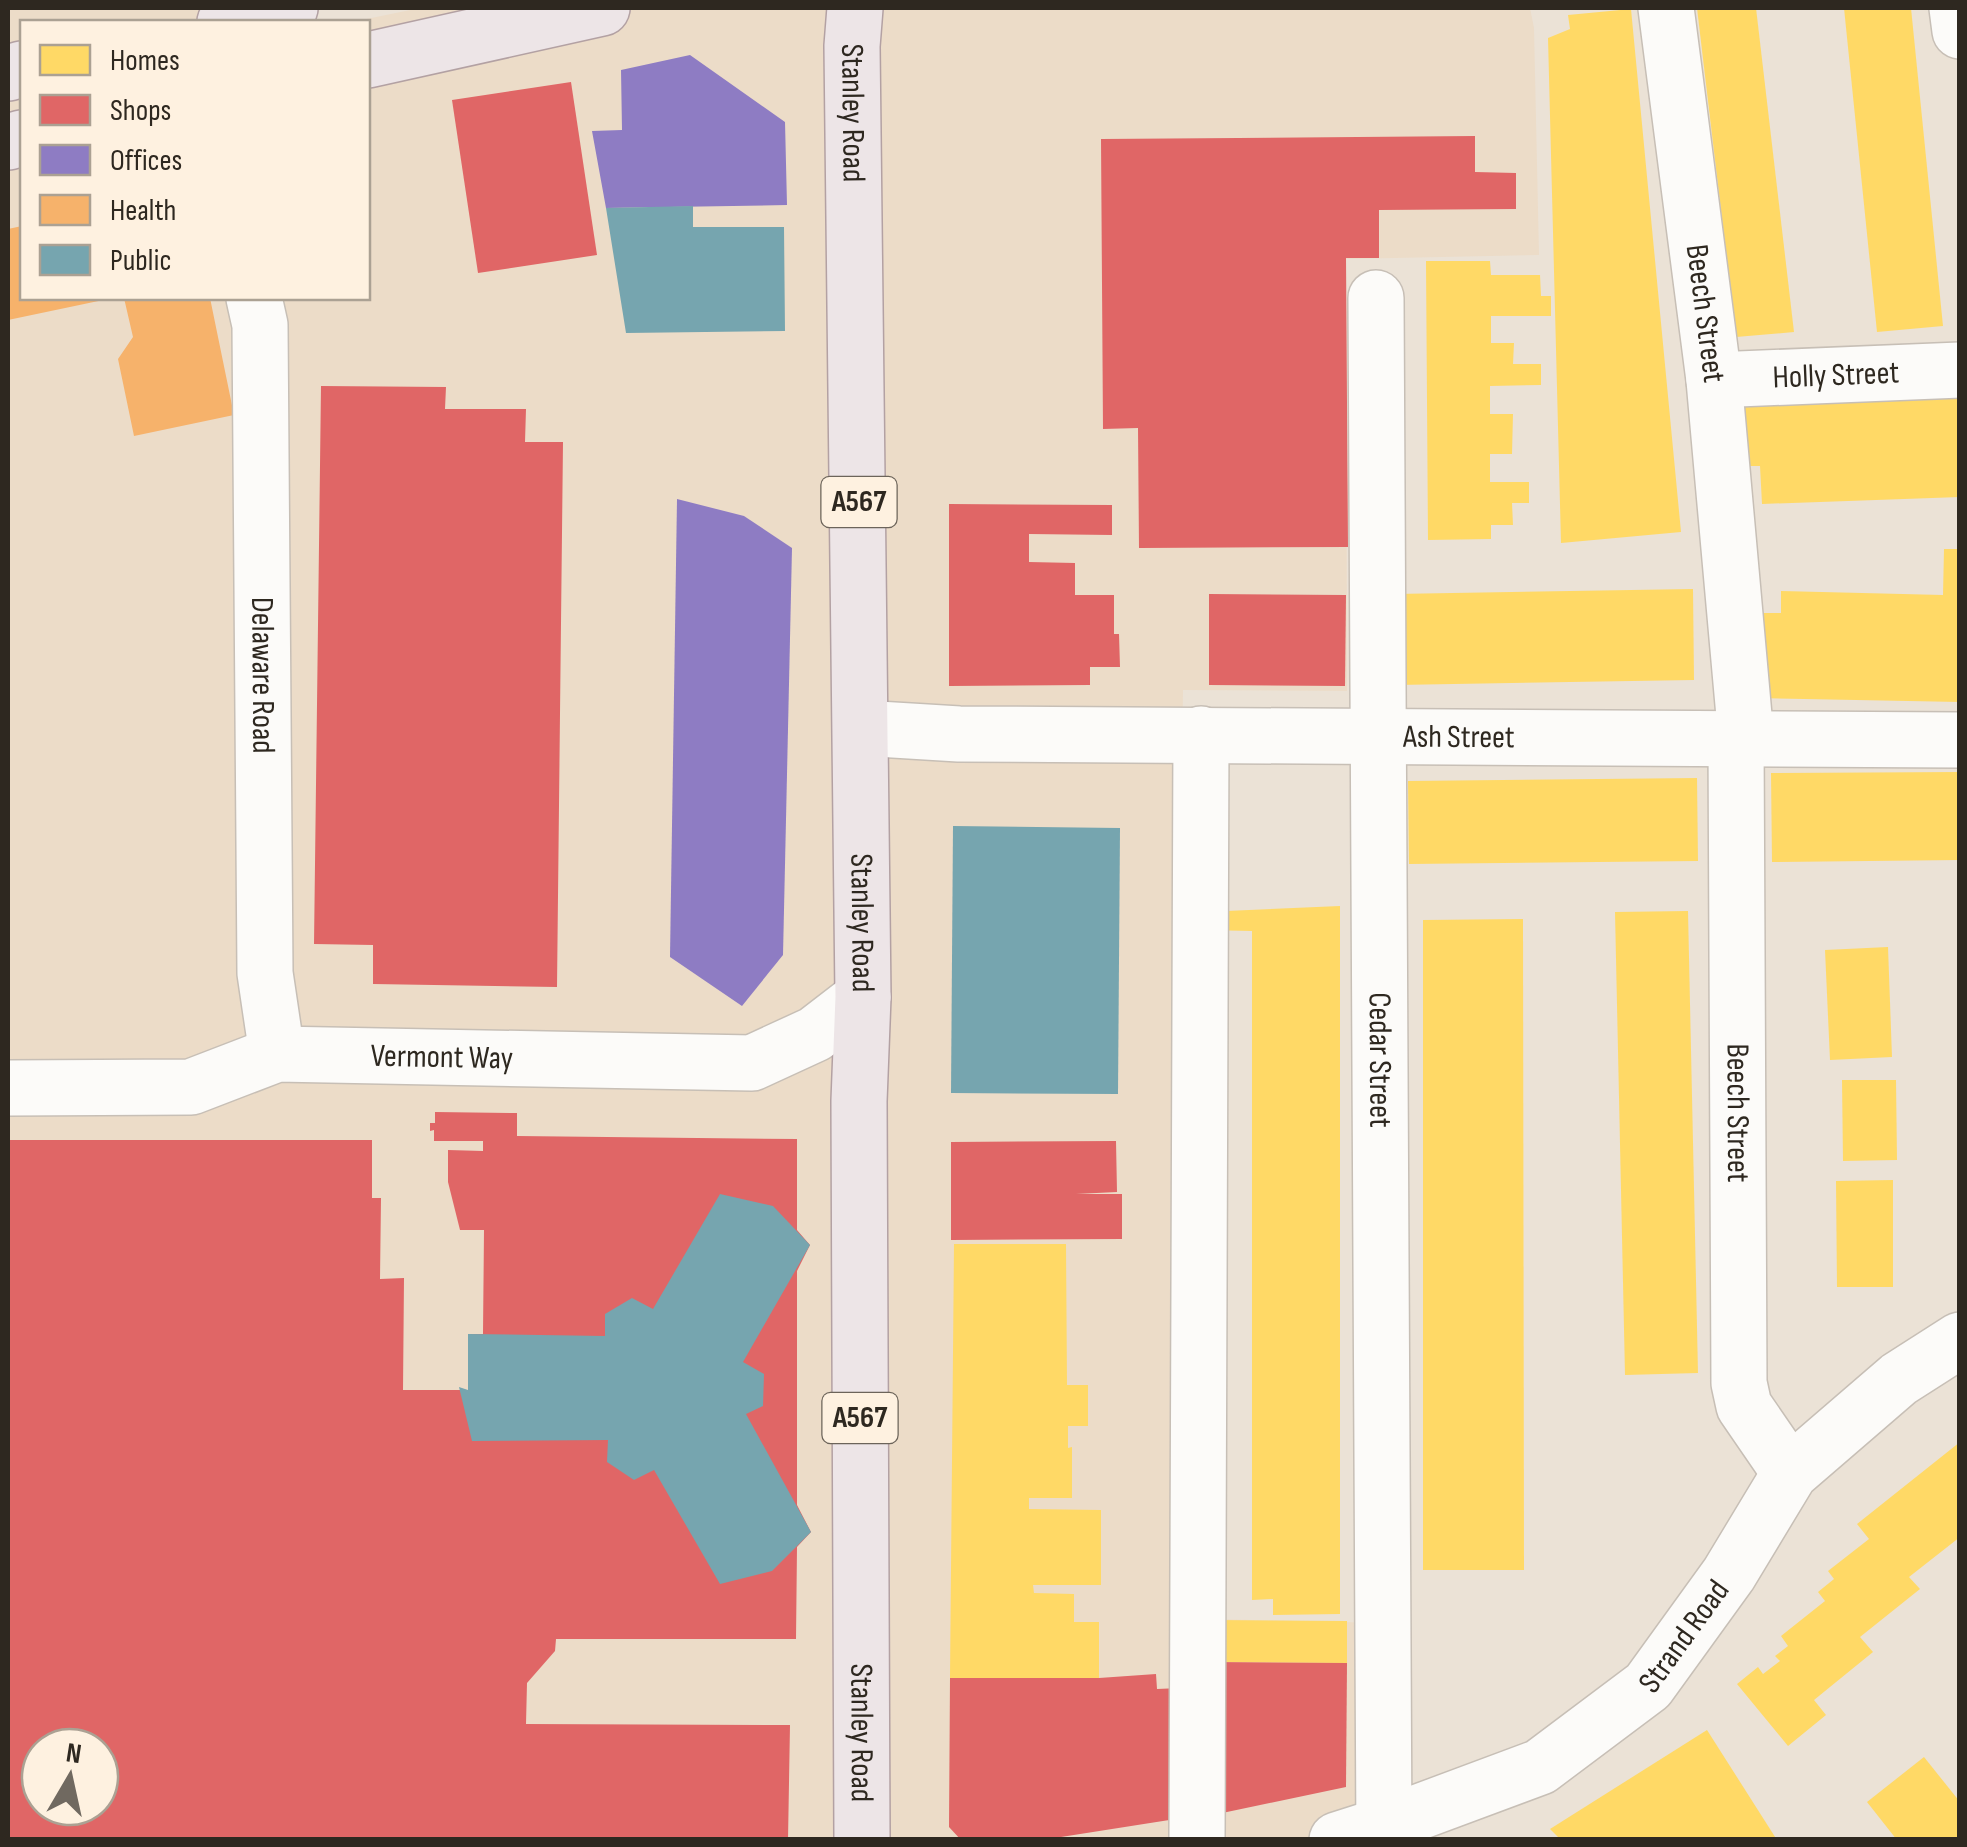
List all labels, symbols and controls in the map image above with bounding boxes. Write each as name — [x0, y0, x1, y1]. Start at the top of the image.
legend — [20, 20, 370, 300]
text: Homes — [110, 43, 180, 79]
street label: Stanley Road — [832, 43, 873, 182]
text: Shops — [110, 93, 171, 129]
text: Offices — [110, 143, 182, 179]
text: Health — [110, 193, 176, 229]
street label: Beech Street — [1677, 242, 1734, 385]
text: Public — [110, 243, 171, 279]
street label: Holly Street — [1772, 353, 1900, 397]
road number: A567 — [822, 477, 896, 527]
street label: Delaware Road — [243, 597, 283, 754]
street label: Ash Street — [1402, 717, 1515, 757]
street label: Stanley Road — [842, 853, 882, 992]
street label: Cedar Street — [1360, 992, 1400, 1128]
street label: Vermont Way — [370, 1036, 513, 1078]
street label: Beech Street — [1718, 1043, 1758, 1183]
road number: A567 — [822, 1393, 898, 1443]
street label: Strand Road — [1630, 1572, 1738, 1700]
street label: Stanley Road — [842, 1663, 881, 1802]
north arrow — [20, 1727, 120, 1827]
text: N — [64, 1736, 84, 1771]

